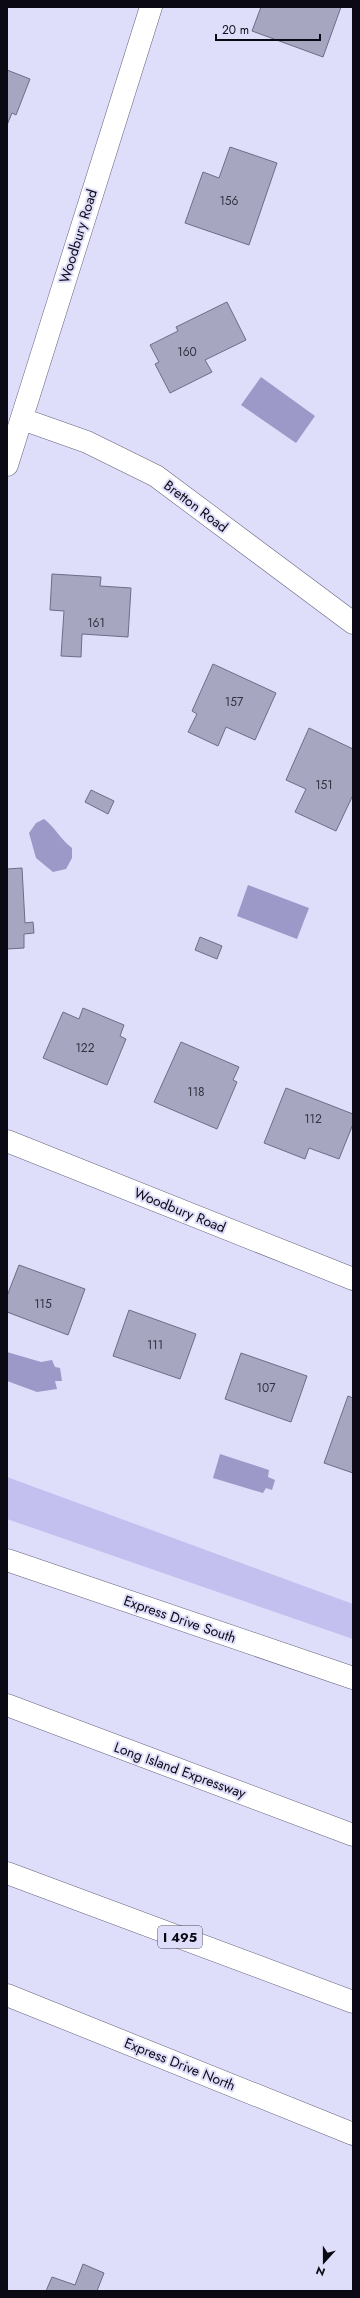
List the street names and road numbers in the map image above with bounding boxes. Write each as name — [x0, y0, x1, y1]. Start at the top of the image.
street label: Woodbury Road — [54, 187, 102, 285]
street label: Bretton Road — [160, 475, 232, 537]
street label: Woodbury Road — [131, 1183, 229, 1237]
street label: Express Drive South — [121, 1590, 239, 1648]
street label: Long Island Expressway — [111, 1737, 249, 1803]
road number: I 495 — [158, 1926, 202, 1948]
street label: Express Drive North — [121, 2033, 239, 2095]

